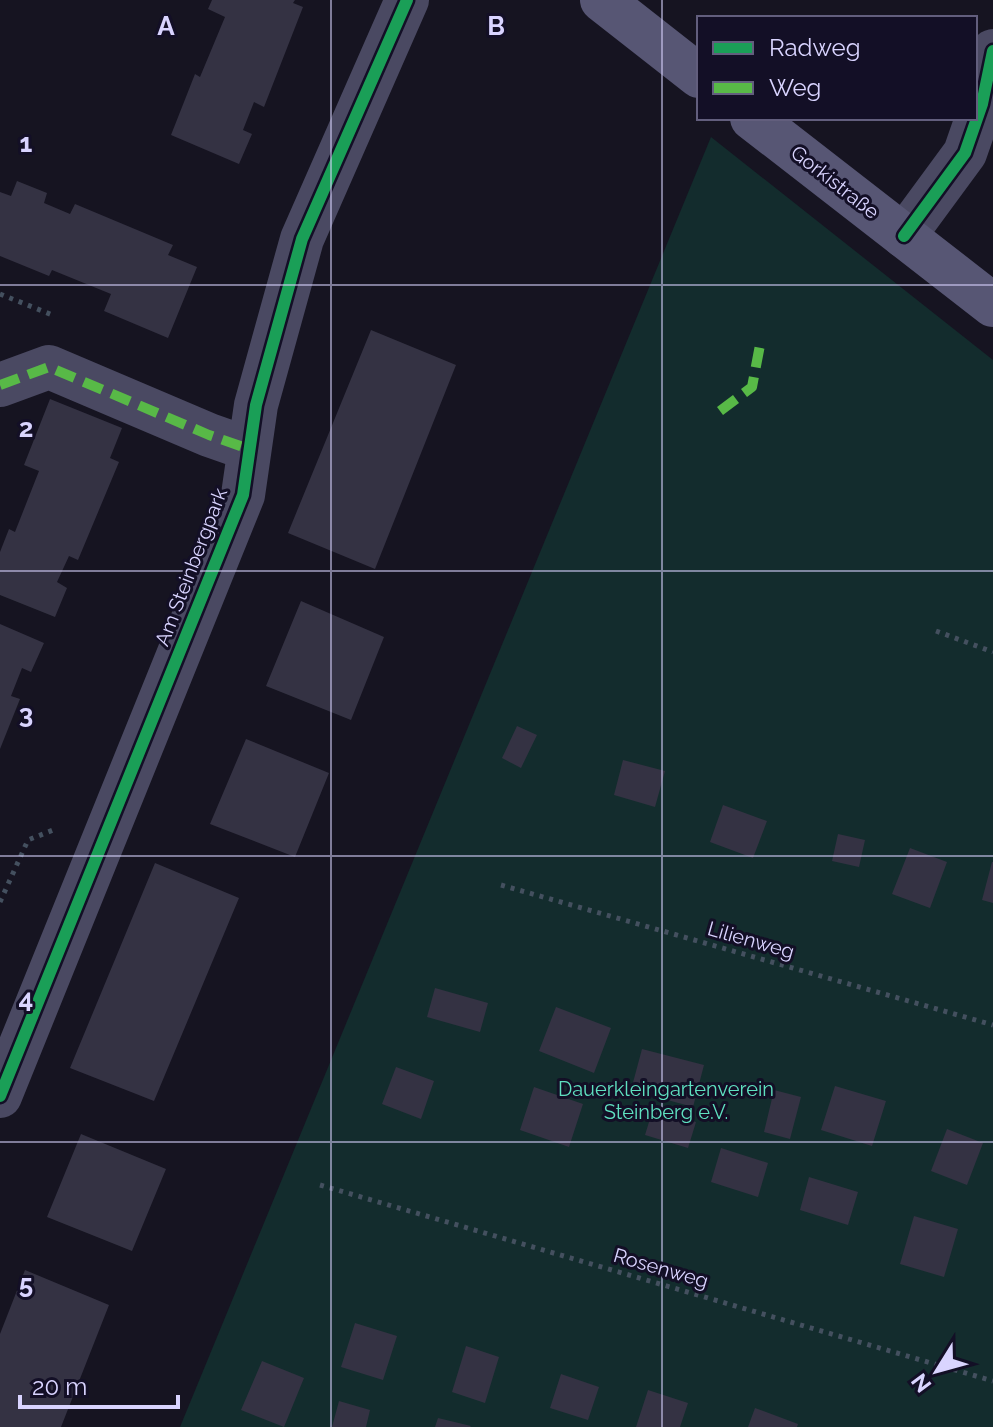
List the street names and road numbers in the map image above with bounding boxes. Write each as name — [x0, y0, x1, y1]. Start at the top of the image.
street label: Gorkistraße — [786, 140, 884, 224]
street label: Am Steinbergpark — [150, 484, 232, 649]
street label: Lilienweg — [705, 916, 797, 964]
street label: Rosenweg — [611, 1243, 711, 1293]

